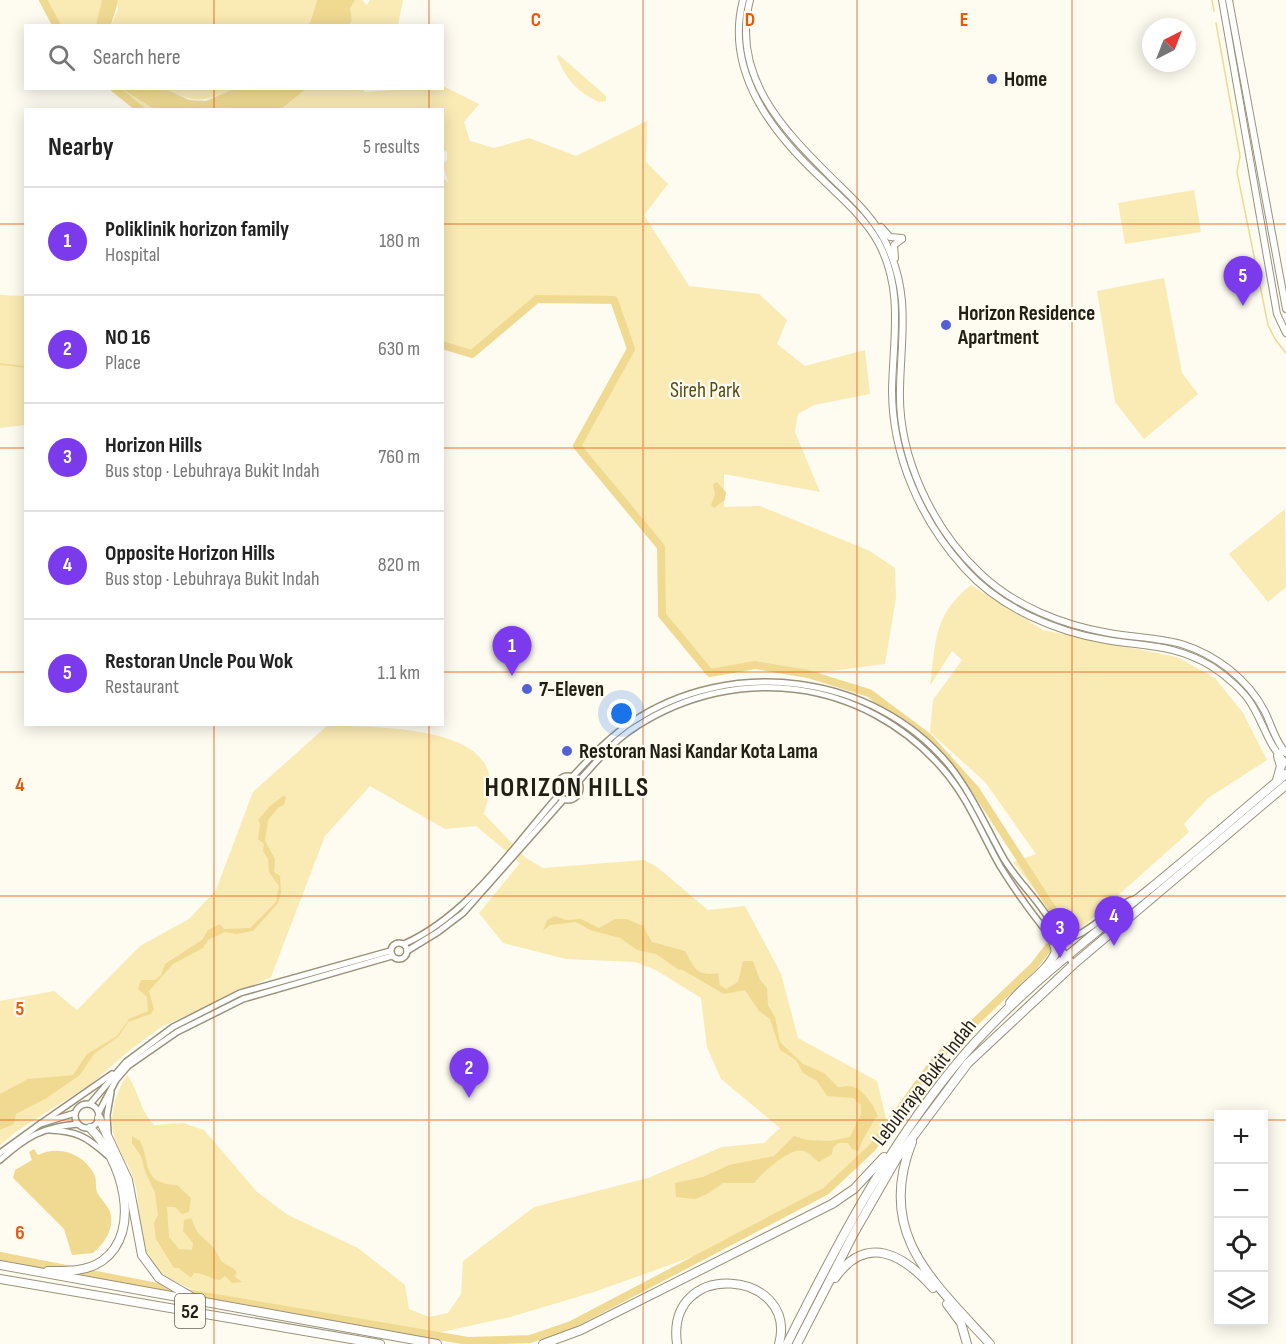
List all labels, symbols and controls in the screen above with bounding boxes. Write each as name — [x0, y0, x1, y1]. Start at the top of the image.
text: C — [531, 8, 541, 32]
text: D — [745, 8, 755, 32]
text: E — [960, 8, 968, 32]
north arrow — [1142, 18, 1196, 72]
search box — [24, 24, 444, 90]
icon: search — [45, 41, 78, 74]
text: Search here — [93, 44, 180, 71]
place label: Home — [1004, 67, 1047, 92]
marker: Home — [985, 72, 999, 86]
text: Nearby — [48, 132, 114, 163]
text: 5 results — [363, 135, 420, 159]
text: Poliklinik horizon family — [105, 216, 289, 243]
text: 1 — [64, 229, 71, 253]
text: 180 m — [379, 229, 420, 253]
text: Hospital — [105, 243, 160, 267]
pin: 5 — [1224, 256, 1262, 306]
place label: Horizon Residence Apartment — [957, 301, 1095, 350]
marker: Horizon Residence Apartment — [939, 318, 953, 332]
text: NO 16 — [105, 324, 151, 351]
text: 2 — [63, 337, 72, 361]
text: 630 m — [378, 337, 420, 361]
text: Place — [105, 351, 141, 375]
park label: Sireh Park — [670, 378, 740, 403]
text: Horizon Hills — [105, 432, 202, 459]
text: 3 — [63, 445, 72, 469]
text: 760 m — [378, 445, 420, 469]
text: Bus stop · Lebuhraya Bukit Indah — [105, 459, 319, 483]
text: Opposite Horizon Hills — [105, 540, 275, 567]
text: 4 — [63, 553, 72, 577]
text: 820 m — [378, 553, 420, 577]
text: Bus stop · Lebuhraya Bukit Indah — [105, 567, 319, 591]
pin: 1 — [492, 626, 532, 676]
text: Restoran Uncle Pou Wok — [105, 648, 293, 675]
text: 5 — [63, 661, 72, 685]
text: 1.1 km — [378, 661, 420, 685]
text: Restaurant — [105, 675, 179, 699]
place label: 7-Eleven — [539, 677, 604, 702]
marker: 7-Eleven — [520, 682, 534, 696]
your location — [607, 699, 636, 728]
place label: Restoran Nasi Kandar Kota Lama — [579, 739, 818, 764]
marker: Restoran Nasi Kandar Kota Lama — [560, 744, 574, 758]
district label: HORIZON HILLS — [484, 772, 650, 804]
text: 4 — [15, 773, 25, 797]
pin: 4 — [1094, 896, 1134, 946]
pin: 3 — [1040, 908, 1080, 958]
text: 5 — [16, 997, 25, 1021]
street label: Lebuhraya Bukit Indah — [867, 1014, 982, 1151]
pin: 2 — [450, 1048, 488, 1098]
map controls — [1214, 1110, 1268, 1326]
button: + — [1214, 1110, 1268, 1164]
button: − — [1214, 1164, 1268, 1218]
button: locate — [1214, 1218, 1268, 1272]
text: 6 — [15, 1221, 25, 1245]
button: layers — [1214, 1272, 1268, 1326]
road number: 52 — [175, 1294, 205, 1328]

